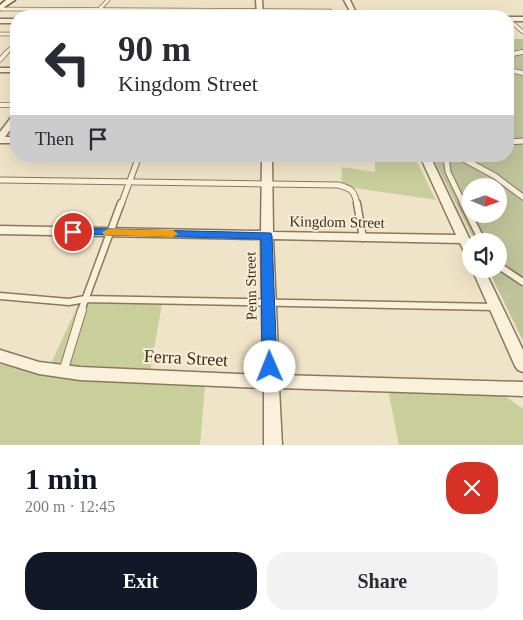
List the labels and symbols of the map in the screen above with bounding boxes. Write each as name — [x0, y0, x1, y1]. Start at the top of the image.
north arrow — [462, 178, 508, 222]
pin — [52, 211, 94, 253]
street label: Kingdom Street — [289, 213, 386, 231]
street label: Penn Street — [242, 251, 260, 321]
position arrow — [243, 340, 295, 392]
street label: Ferra Street — [143, 346, 229, 370]

